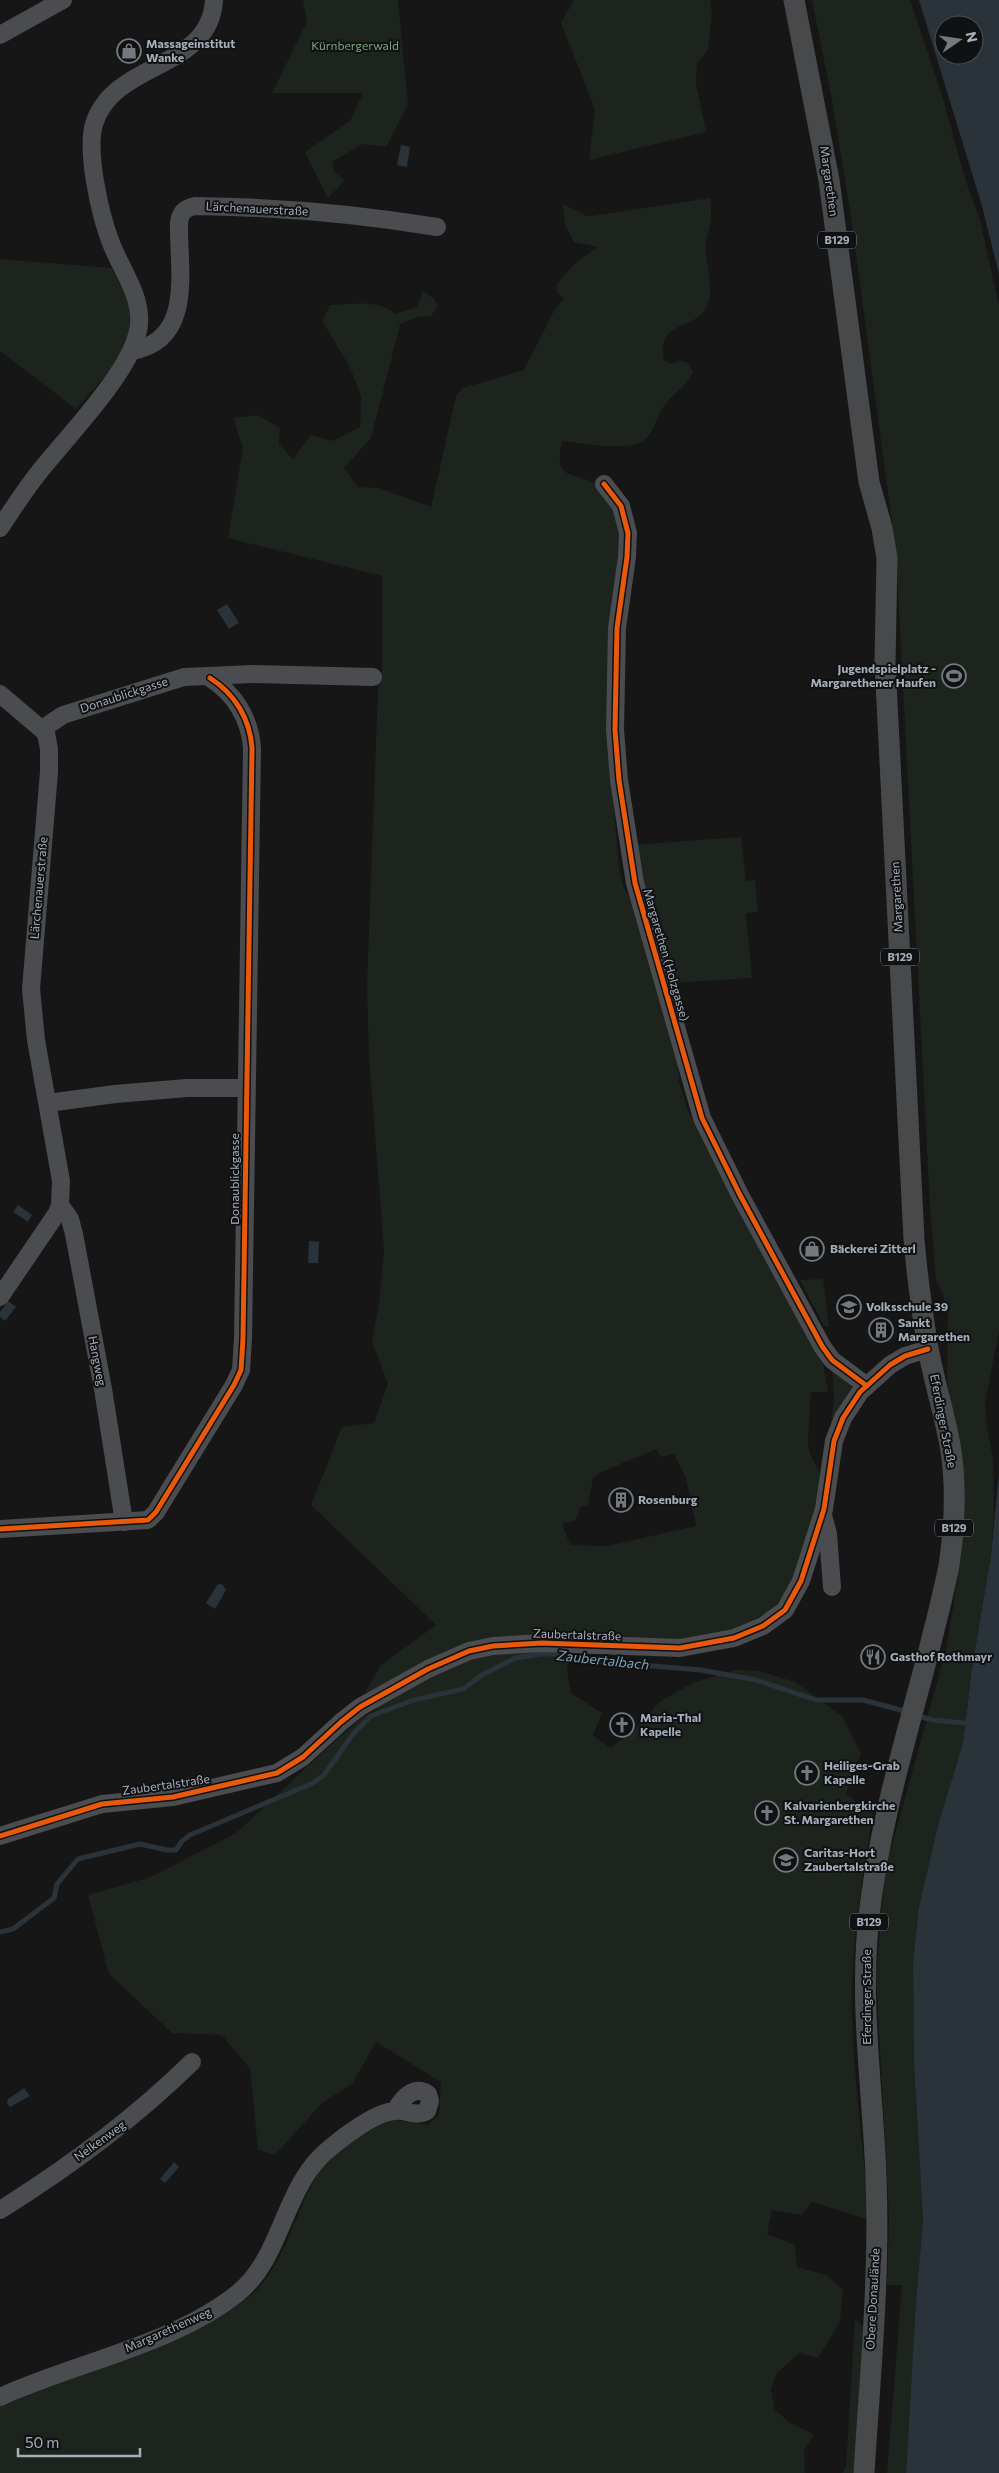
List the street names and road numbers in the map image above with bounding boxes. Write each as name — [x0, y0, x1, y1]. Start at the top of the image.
street label: Margarethen — [818, 145, 842, 217]
street label: Lärchenauerstraße — [206, 198, 309, 218]
road number: B129 — [818, 232, 856, 248]
street label: Donaublickgasse — [78, 673, 169, 715]
street label: Lärchenauerstraße — [27, 836, 49, 940]
street label: Margarethen — [887, 861, 905, 933]
street label: Margarethen (Holzgasse) — [641, 887, 693, 1023]
road number: B129 — [881, 949, 919, 966]
street label: Donaublickgasse — [227, 1133, 241, 1225]
street label: Hangweg — [86, 1334, 110, 1388]
street label: Eferdinger Straße — [928, 1373, 960, 1469]
road number: B129 — [935, 1520, 973, 1536]
street label: Zaubertalstraße — [533, 1625, 621, 1643]
street label: Zaubertalstraße — [121, 1771, 211, 1797]
road number: B129 — [850, 1914, 888, 1930]
street label: Eferdinger Straße — [859, 1949, 873, 2045]
street label: Nelkenweg — [71, 2117, 128, 2163]
street label: Obere Donaulände — [862, 2248, 882, 2350]
street label: Margarethenweg — [122, 2304, 213, 2354]

